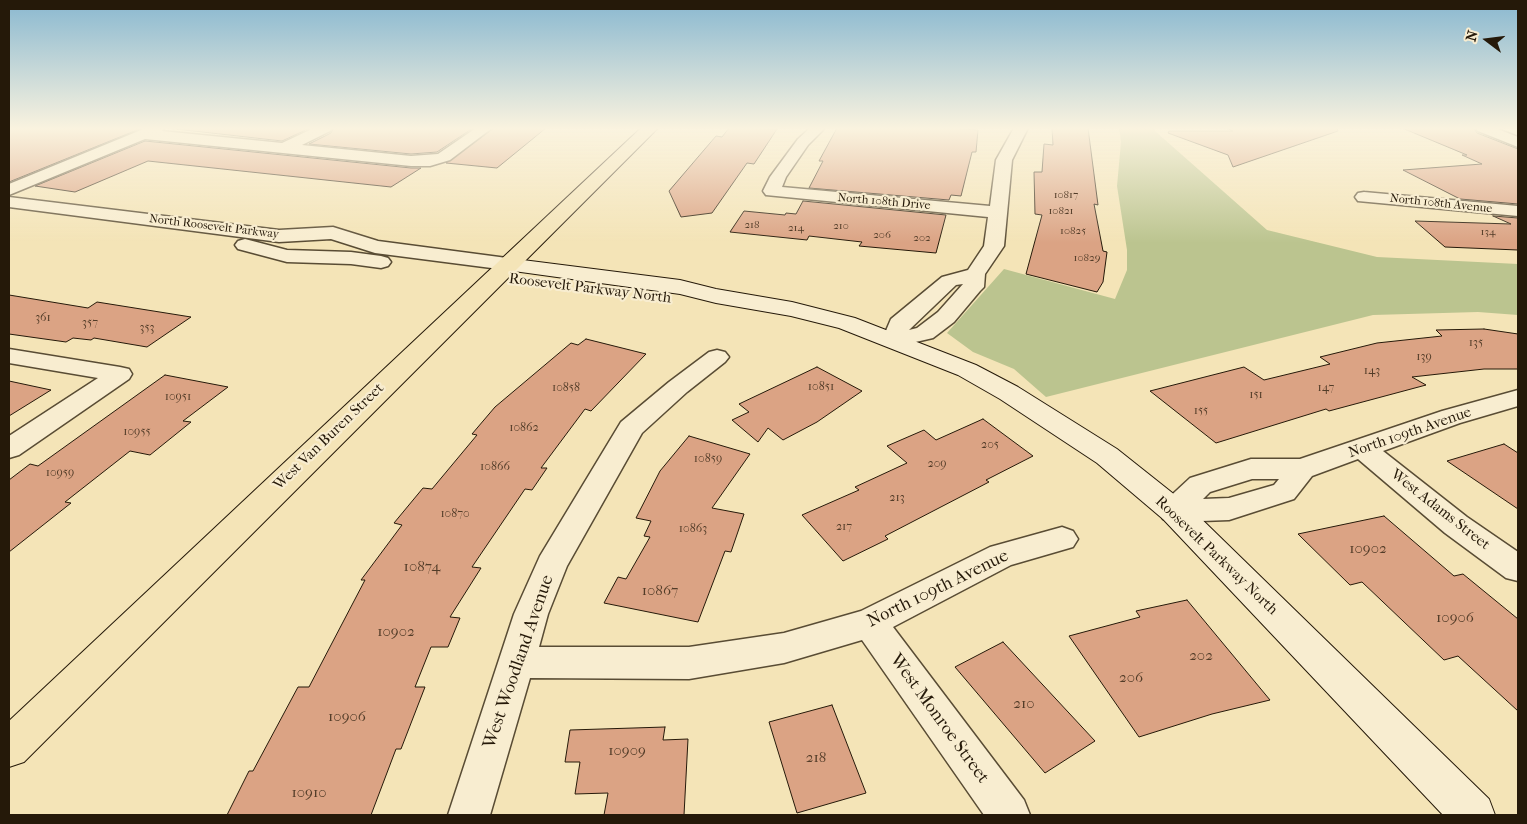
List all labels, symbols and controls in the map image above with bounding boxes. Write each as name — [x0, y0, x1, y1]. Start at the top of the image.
north arrow — [1462, 15, 1512, 65]
text: N — [1462, 29, 1482, 43]
house number: 10817 — [1054, 188, 1078, 202]
street label: North 108th Drive — [837, 191, 931, 213]
street label: North 108th Avenue — [1389, 191, 1493, 217]
house number: 10821 — [1048, 204, 1074, 218]
street label: North Roosevelt Parkway — [148, 212, 280, 242]
house number: 218 — [744, 218, 760, 232]
house number: 210 — [833, 219, 849, 233]
house number: 214 — [788, 221, 804, 235]
house number: 10825 — [1060, 224, 1086, 238]
house number: 134 — [1481, 225, 1495, 239]
house number: 206 — [873, 228, 891, 242]
house number: 202 — [913, 231, 931, 245]
house number: 10829 — [1074, 251, 1100, 265]
street label: Roosevelt Parkway North — [508, 270, 672, 308]
house number: 361 — [35, 311, 51, 325]
house number: 357 — [82, 316, 98, 330]
house number: 353 — [139, 321, 155, 335]
house number: 135 — [1469, 336, 1483, 350]
house number: 139 — [1416, 350, 1432, 364]
house number: 143 — [1364, 364, 1380, 378]
street label: West Van Buren Street — [270, 380, 388, 494]
house number: 10851 — [808, 380, 834, 394]
house number: 10858 — [552, 381, 580, 395]
house number: 147 — [1318, 381, 1334, 395]
house number: 151 — [1249, 388, 1263, 402]
house number: 10951 — [165, 390, 191, 404]
house number: 155 — [1194, 404, 1208, 418]
street label: North 109th Avenue — [1346, 404, 1474, 462]
house number: 10862 — [509, 421, 539, 435]
house number: 10955 — [123, 425, 151, 439]
house number: 205 — [981, 438, 999, 452]
house number: 10859 — [694, 452, 722, 466]
house number: 209 — [927, 457, 947, 471]
house number: 10866 — [480, 460, 510, 474]
house number: 10959 — [46, 466, 74, 480]
street label: West Adams Street — [1387, 466, 1493, 554]
house number: 213 — [889, 491, 905, 505]
street label: Roosevelt Parkway North — [1151, 493, 1281, 619]
house number: 10870 — [440, 507, 470, 521]
house number: 217 — [836, 520, 852, 534]
house number: 10863 — [679, 522, 707, 536]
house number: 10902 — [1349, 540, 1387, 558]
street label: North 109th Avenue — [864, 545, 1012, 633]
house number: 10874 — [404, 558, 440, 576]
street label: West Woodland Avenue — [479, 572, 559, 752]
house number: 10867 — [642, 582, 678, 600]
house number: 10906 — [1436, 609, 1474, 627]
house number: 10902 — [377, 623, 415, 641]
house number: 202 — [1189, 647, 1213, 665]
street label: West Monroe Street — [885, 650, 993, 788]
house number: 206 — [1119, 669, 1143, 687]
house number: 210 — [1013, 695, 1035, 713]
house number: 10906 — [328, 708, 366, 726]
house number: 10909 — [608, 742, 646, 760]
house number: 218 — [806, 749, 826, 767]
house number: 10910 — [292, 784, 326, 802]

